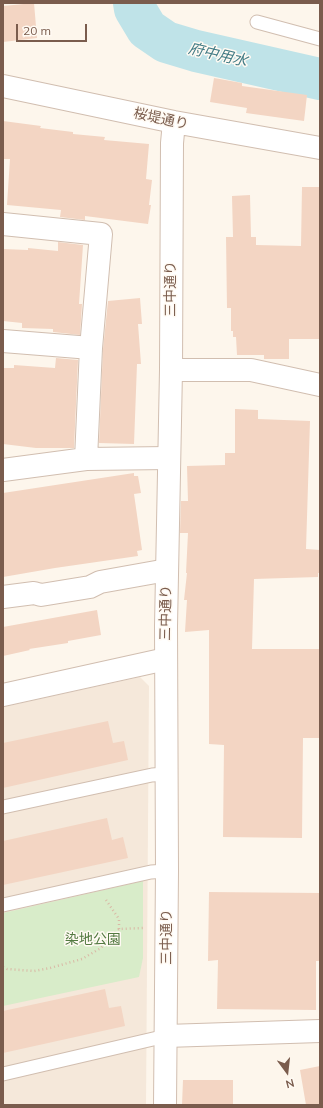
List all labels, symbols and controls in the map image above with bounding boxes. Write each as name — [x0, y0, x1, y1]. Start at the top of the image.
scale bar — [18, 16, 89, 42]
text: 20 m — [23, 23, 51, 38]
water label: 府中用水 — [187, 39, 249, 71]
street label: 桜堤通り — [132, 105, 190, 133]
street label: 三中通り — [163, 261, 179, 317]
street label: 三中通り — [157, 585, 175, 641]
street label: 三中通り — [159, 909, 175, 965]
park label: 染地公園 — [65, 932, 121, 948]
north arrow — [267, 1052, 307, 1092]
text: N — [284, 1076, 296, 1091]

